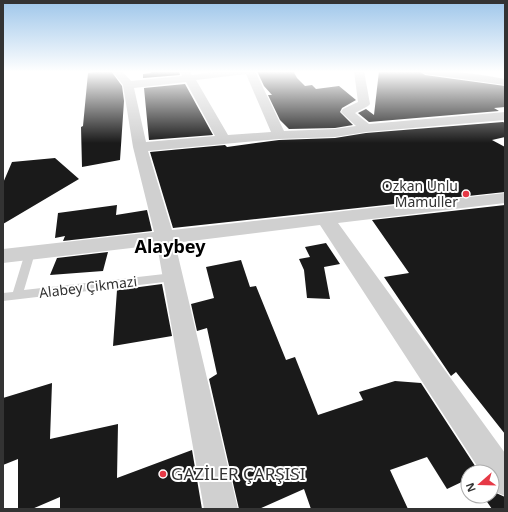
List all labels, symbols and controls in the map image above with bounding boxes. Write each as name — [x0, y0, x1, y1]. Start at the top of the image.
place label: Ozkan Unlu Mamuller — [382, 176, 458, 211]
marker: Ozkan Unlu Mamuller — [461, 189, 471, 199]
district label: Alaybey — [135, 234, 206, 258]
street label: Alabey Çikmazi — [38, 271, 138, 302]
place label: GAZİLER ÇARŞISI — [171, 462, 306, 485]
north arrow — [460, 464, 500, 504]
marker: GAZİLER ÇARŞISI — [158, 469, 168, 479]
text: N — [462, 481, 479, 494]

